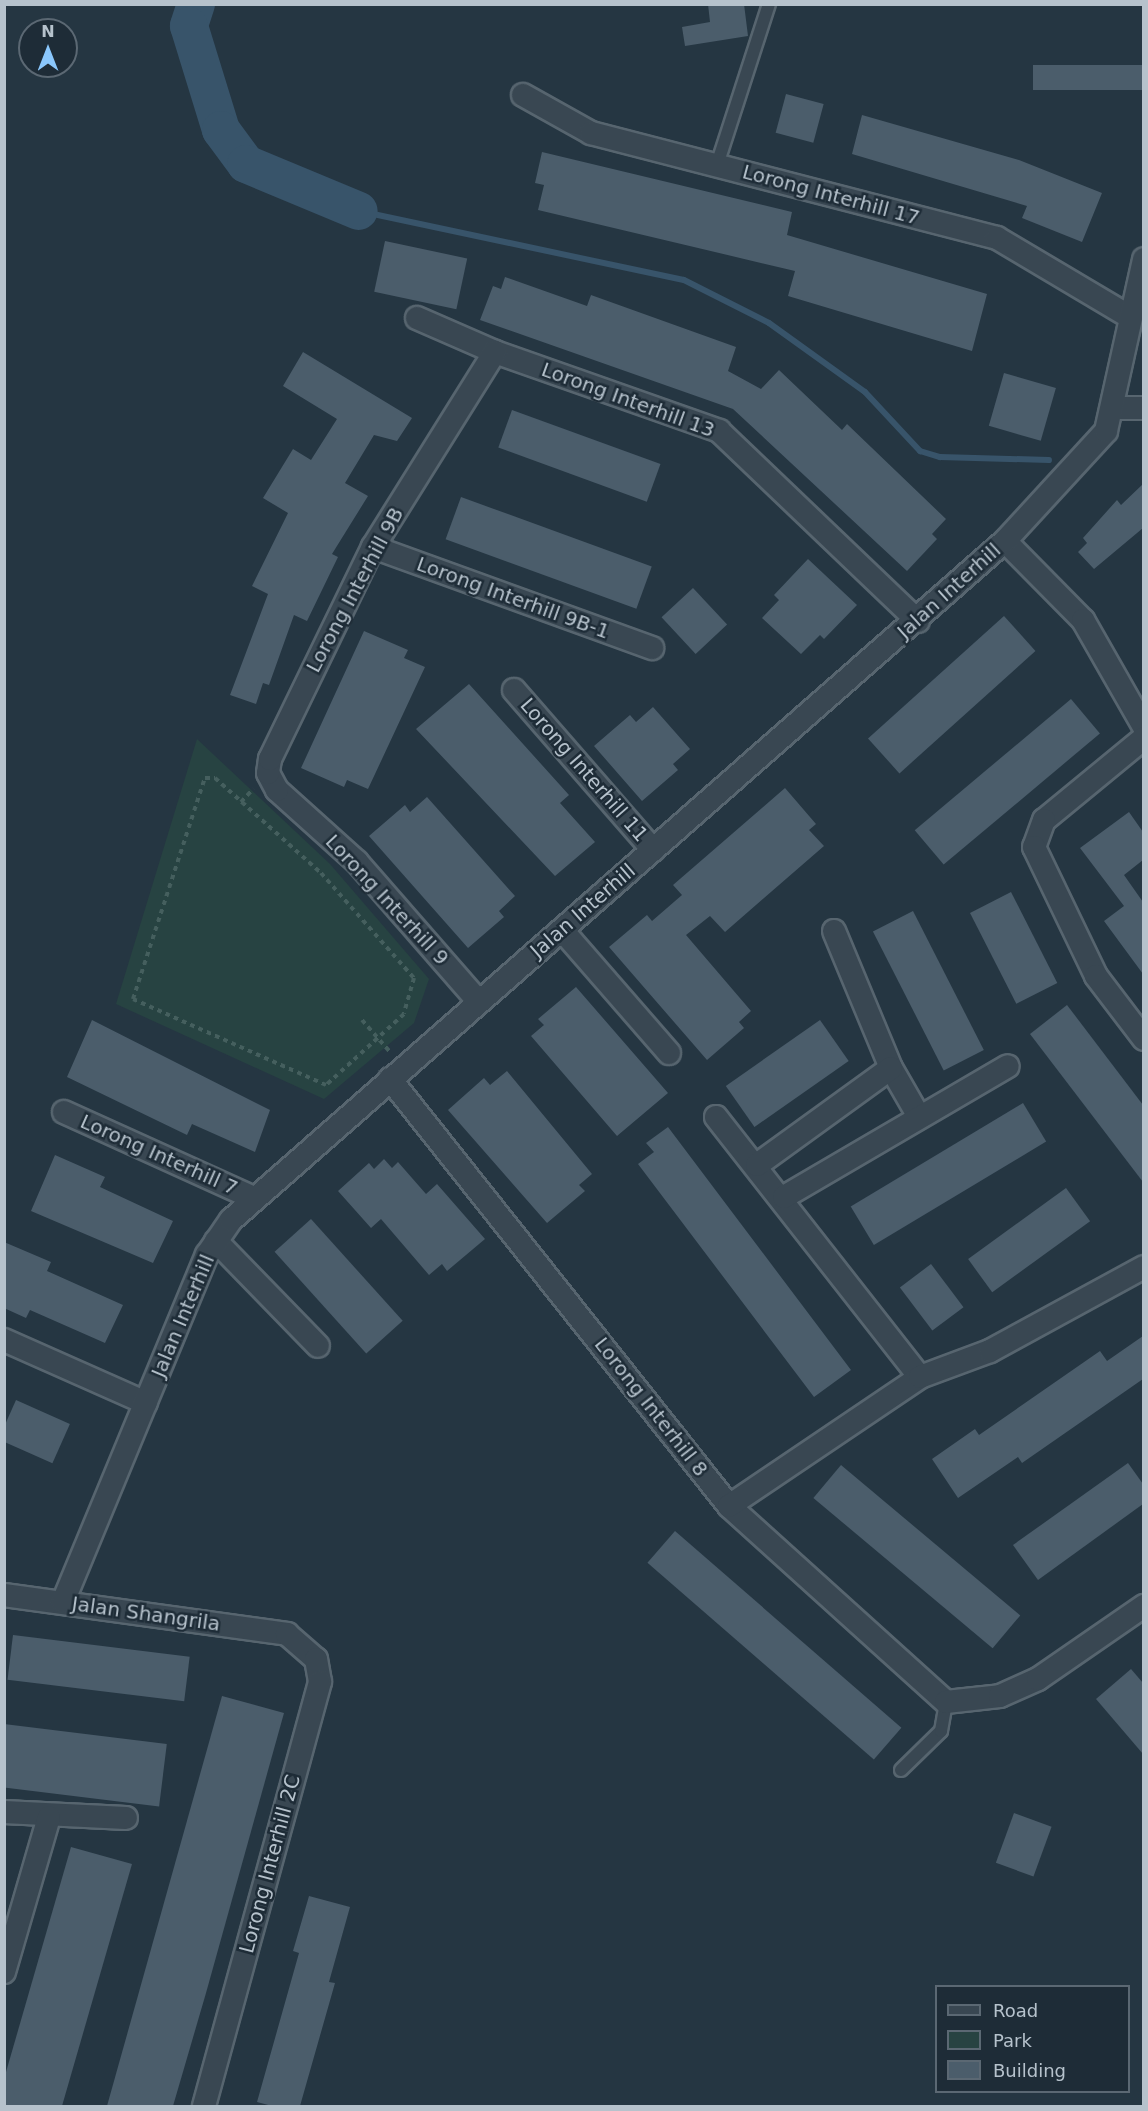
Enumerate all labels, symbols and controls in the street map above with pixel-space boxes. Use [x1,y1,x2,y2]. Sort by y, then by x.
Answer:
north arrow [18,18,78,78]
text: N [41,22,55,41]
street label: Lorong Interhill 17 [740,160,922,230]
street label: Lorong Interhill 13 [538,358,718,442]
street label: Lorong Interhill 9B [301,503,409,677]
street label: Jalan Interhill [892,538,1006,644]
street label: Lorong Interhill 9B-1 [413,552,613,644]
street label: Lorong Interhill 11 [515,693,653,847]
street label: Lorong Interhill 9 [320,830,454,970]
street label: Jalan Interhill [526,859,640,963]
street label: Lorong Interhill 7 [77,1110,241,1200]
street label: Jalan Interhill [146,1251,220,1381]
street label: Lorong Interhill 8 [589,1333,713,1481]
street label: Jalan Shangrila [70,1592,222,1636]
street label: Lorong Interhill 2C [235,1772,305,1956]
legend [935,1985,1130,2093]
text: Road [993,2000,1038,2021]
text: Park [993,2030,1032,2051]
text: Building [993,2060,1066,2081]

